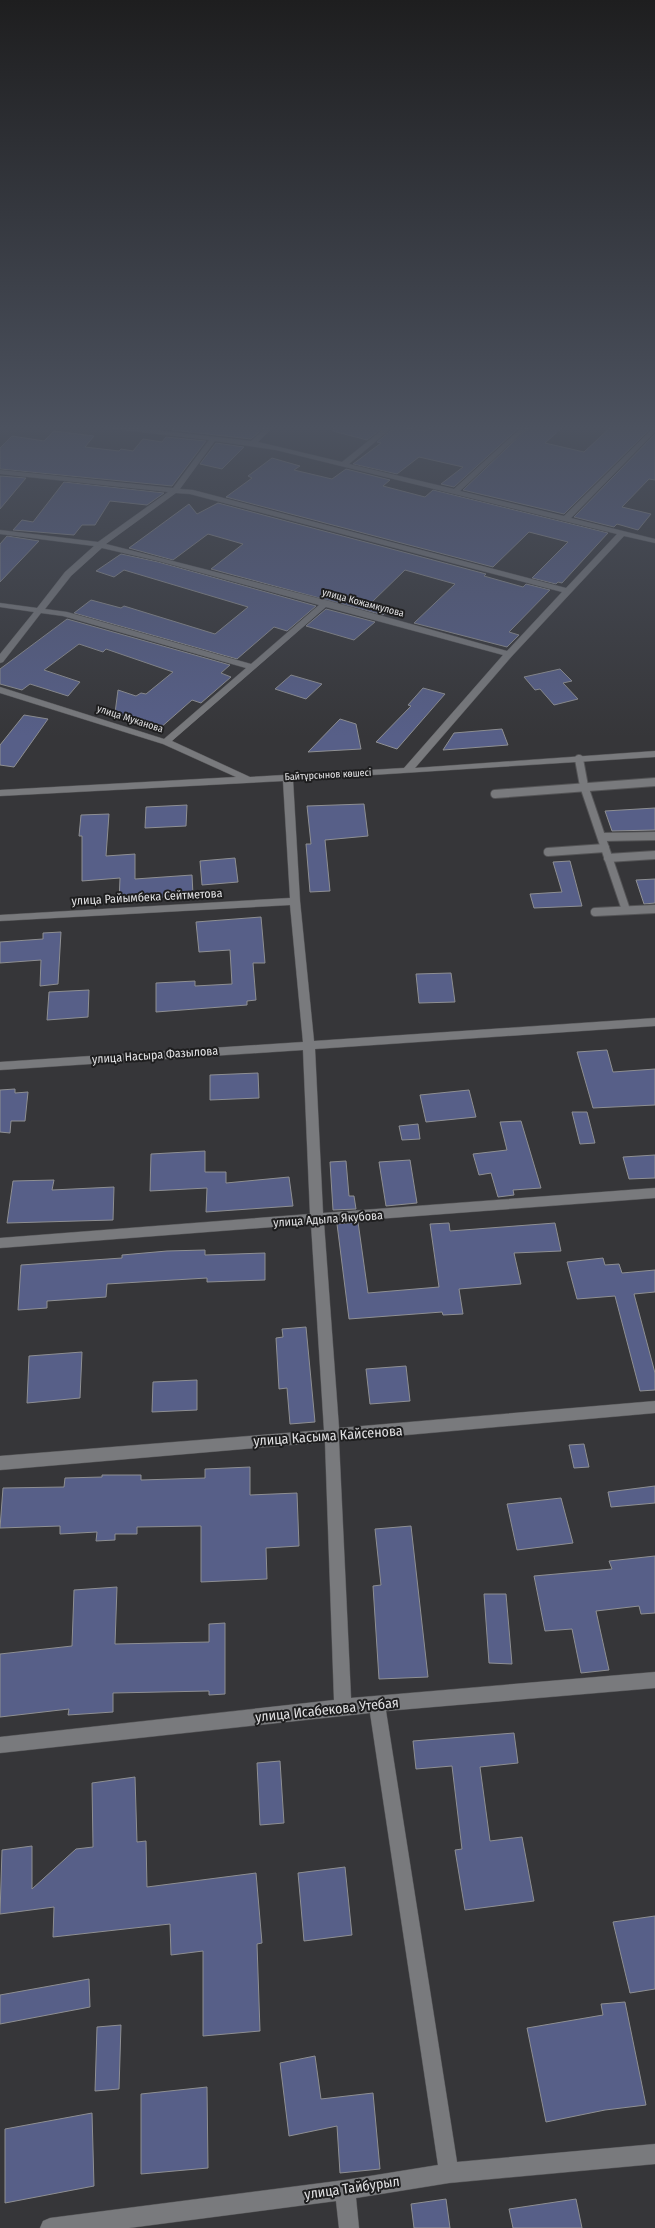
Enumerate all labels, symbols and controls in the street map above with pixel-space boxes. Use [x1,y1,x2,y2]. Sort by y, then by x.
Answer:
street label: улица Кожамкулова [321,586,405,620]
street label: улица Муканова [95,703,165,735]
street label: Байтұрсынов көшесі [284,766,372,783]
street label: улица Райымбека Сейтметова [71,886,223,908]
street label: улица Насыра Фазылова [92,1044,219,1066]
street label: улица Адыла Якубова [273,1208,383,1230]
street label: улица Касыма Кайсенова [253,1422,403,1450]
street label: улица Исабекова Утебая [254,1694,400,1726]
street label: улица Тайбурыл [303,2173,401,2203]

